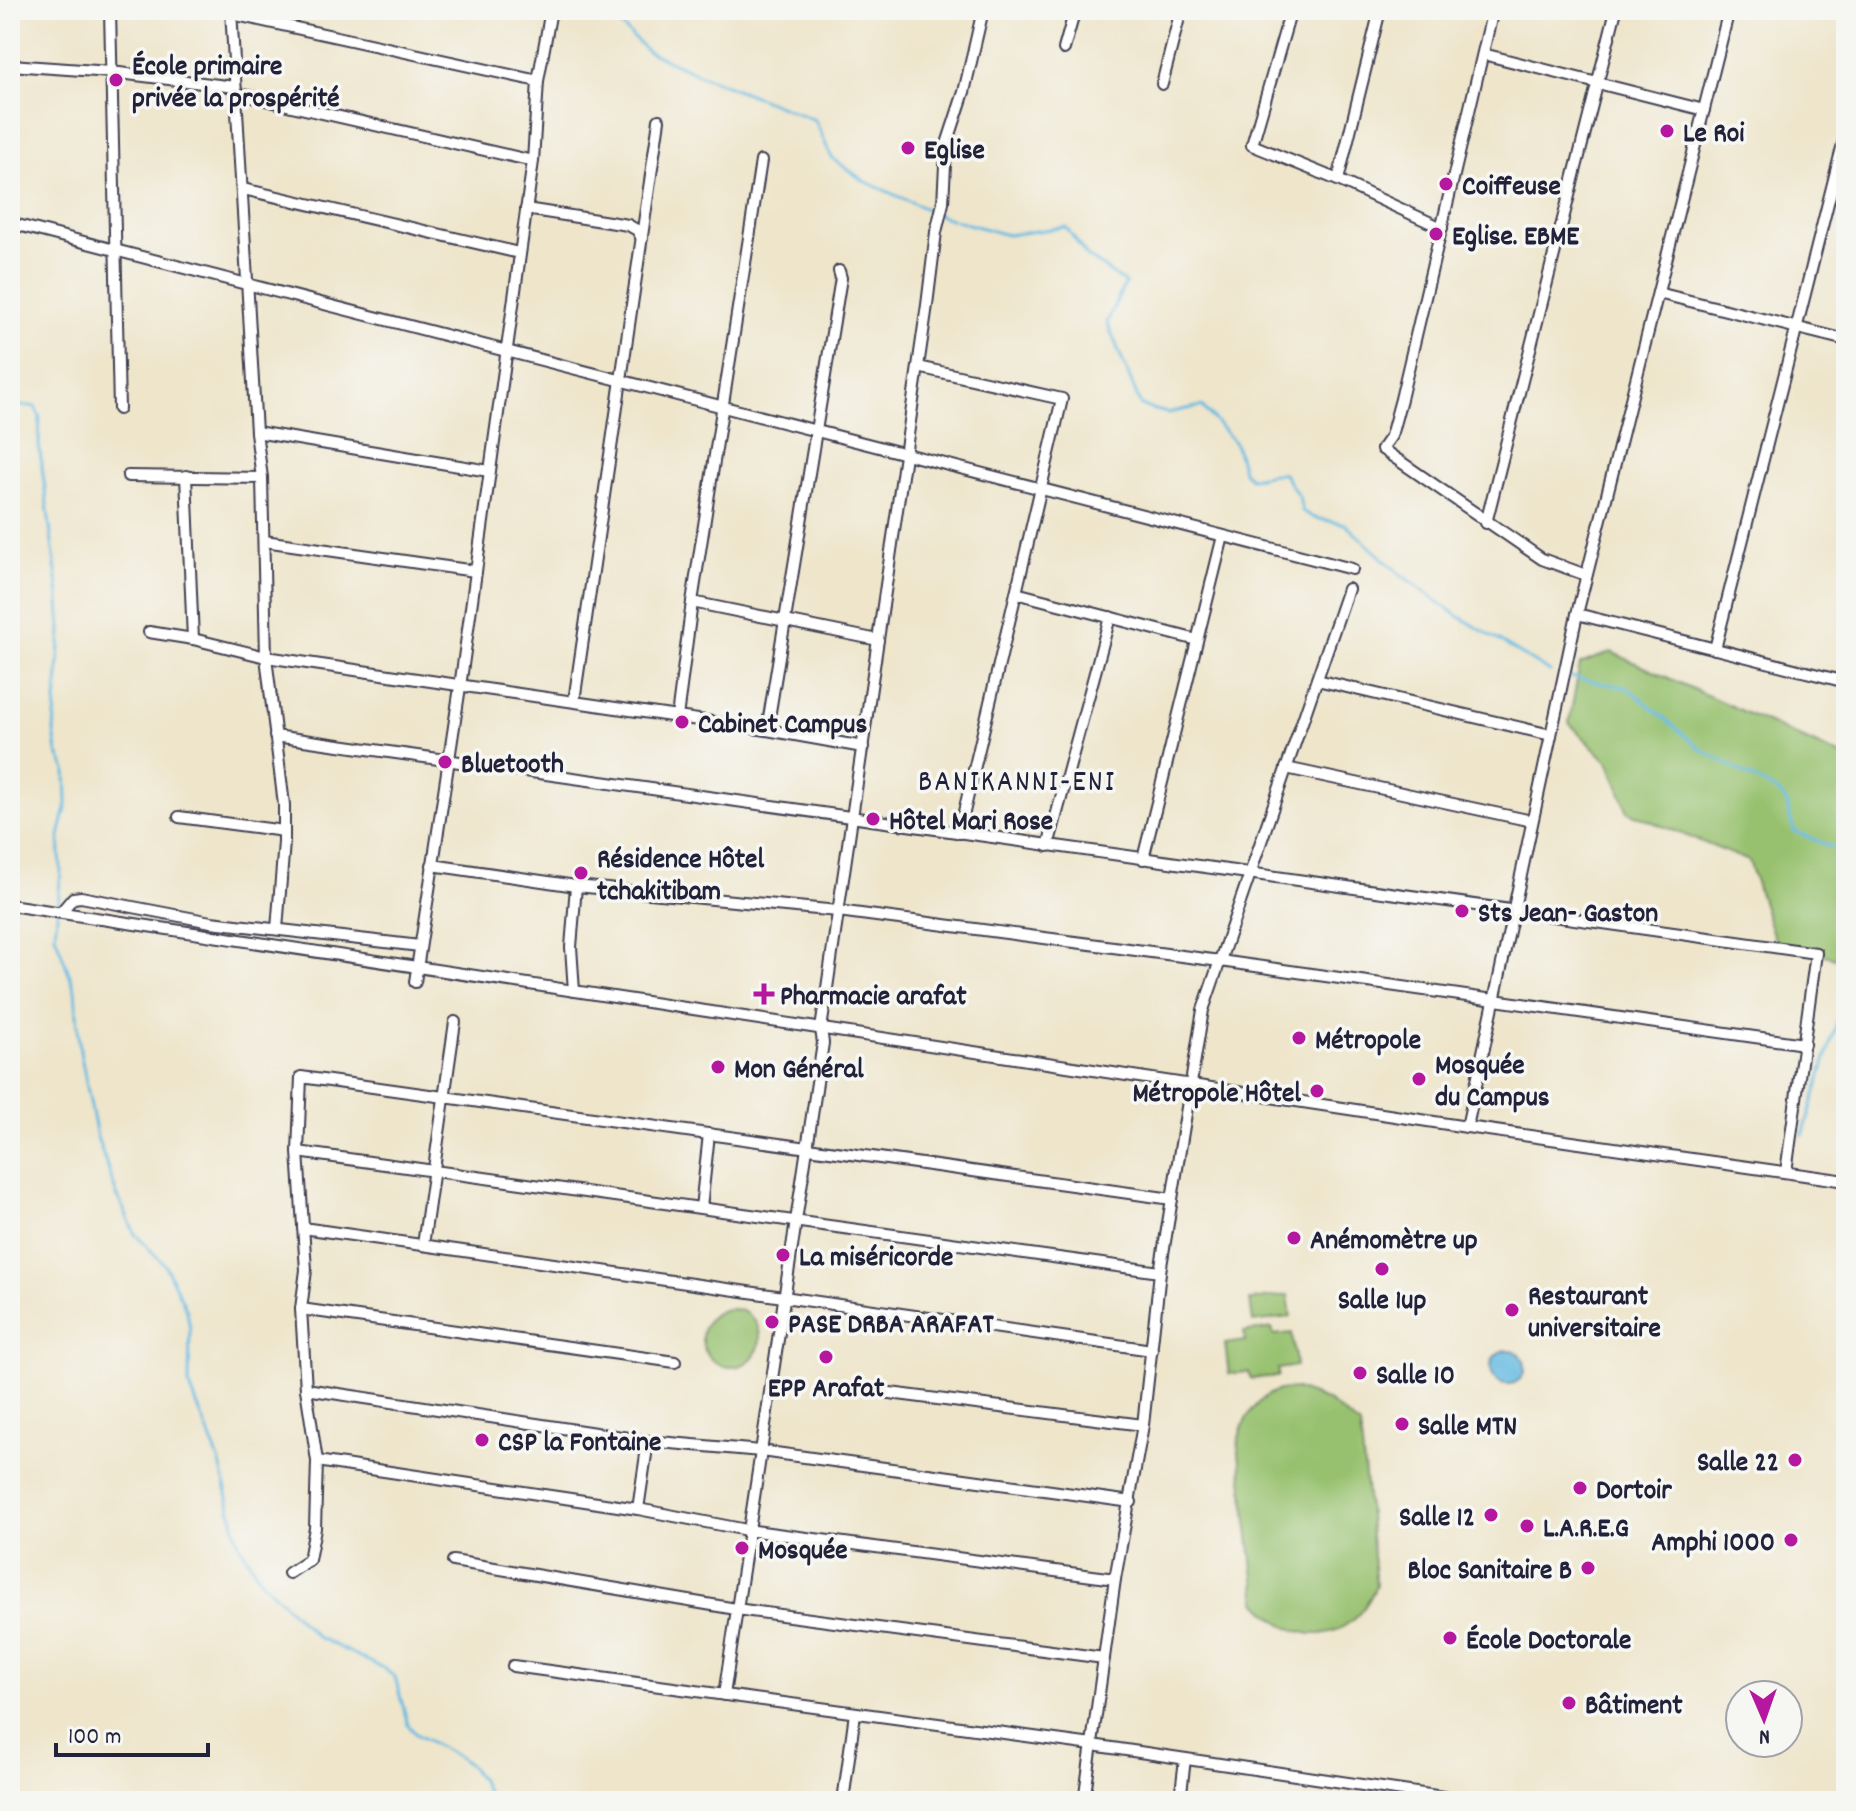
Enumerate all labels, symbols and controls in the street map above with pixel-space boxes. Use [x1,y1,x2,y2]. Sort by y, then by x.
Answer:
place label: École primaire privée la prospérité [132,49,340,121]
marker: École primaire privée la prospérité [107,71,125,89]
place label: Le Roi [1683,116,1744,156]
marker: Le Roi [1658,122,1676,140]
place label: Eglise [924,133,985,173]
marker: Eglise [899,139,917,157]
place label: Coiffeuse [1462,169,1561,209]
marker: Coiffeuse [1437,175,1455,193]
place label: Eglise. EBME [1452,219,1579,259]
marker: Eglise. EBME [1427,225,1445,243]
place label: Cabinet Campus [698,707,867,747]
marker: Cabinet Campus [673,713,691,731]
place label: Bluetooth [461,747,564,787]
marker: Bluetooth [436,753,454,771]
district label: BANIKANNI-ENI [918,763,1116,806]
place label: Hôtel Mari Rose [889,804,1053,844]
marker: Hôtel Mari Rose [864,810,882,828]
place label: Résidence Hôtel tchakitibam [597,842,764,914]
marker: Résidence Hôtel tchakitibam [572,864,590,882]
place label: Sts Jean- Gaston [1478,896,1658,936]
marker: Sts Jean- Gaston [1453,902,1471,920]
place label: Pharmacie arafat [780,979,967,1019]
marker: Pharmacie arafat [755,985,773,1003]
place label: Métropole [1315,1023,1421,1063]
marker: Métropole [1290,1029,1308,1047]
place label: Mosquée du Campus [1435,1048,1550,1120]
place label: Mon Général [734,1052,864,1092]
marker: Mon Général [709,1058,727,1076]
marker: Mosquée du Campus [1410,1070,1428,1088]
place label: Métropole Hôtel [1132,1076,1301,1116]
marker: Métropole Hôtel [1308,1082,1326,1100]
place label: Anémomètre up [1310,1223,1478,1263]
marker: Anémomètre up [1285,1229,1303,1247]
place label: La miséricorde [799,1240,953,1280]
marker: La miséricorde [774,1246,792,1264]
marker: Salle 1up [1373,1260,1391,1278]
place label: Restaurant universitaire [1528,1279,1661,1351]
place label: Salle 1up [1338,1283,1426,1323]
marker: Restaurant universitaire [1503,1301,1521,1319]
place label: PASE DRBA ARAFAT [788,1307,995,1347]
marker: PASE DRBA ARAFAT [763,1313,781,1331]
marker: EPP Arafat [817,1348,835,1366]
place label: Salle 10 [1376,1358,1455,1398]
marker: Salle 10 [1351,1364,1369,1382]
place label: EPP Arafat [768,1371,885,1411]
place label: Salle MTN [1418,1409,1517,1449]
marker: Salle MTN [1393,1415,1411,1433]
place label: CSP la Fontaine [498,1425,661,1465]
marker: CSP la Fontaine [473,1431,491,1449]
place label: Salle 22 [1697,1445,1779,1485]
marker: Salle 22 [1786,1451,1804,1469]
place label: Dortoir [1596,1473,1672,1513]
marker: Dortoir [1571,1479,1589,1497]
place label: Salle 12 [1399,1500,1475,1540]
marker: Salle 12 [1482,1506,1500,1524]
place label: L.A.R.E.G [1543,1511,1629,1551]
marker: L.A.R.E.G [1518,1517,1536,1535]
place label: Amphi 1000 [1651,1525,1775,1565]
marker: Amphi 1000 [1782,1531,1800,1549]
place label: Mosquée [758,1533,848,1573]
marker: Mosquée [733,1539,751,1557]
place label: Bloc Sanitaire B [1407,1553,1572,1593]
marker: Bloc Sanitaire B [1579,1559,1597,1577]
place label: École Doctorale [1466,1623,1631,1663]
marker: École Doctorale [1441,1629,1459,1647]
north arrow [1724,1679,1804,1759]
place label: Bâtiment [1585,1688,1683,1728]
marker: Bâtiment [1560,1694,1578,1712]
scale bar [56,1707,208,1757]
text: N [1758,1720,1771,1751]
text: 100 m [68,1721,121,1755]

